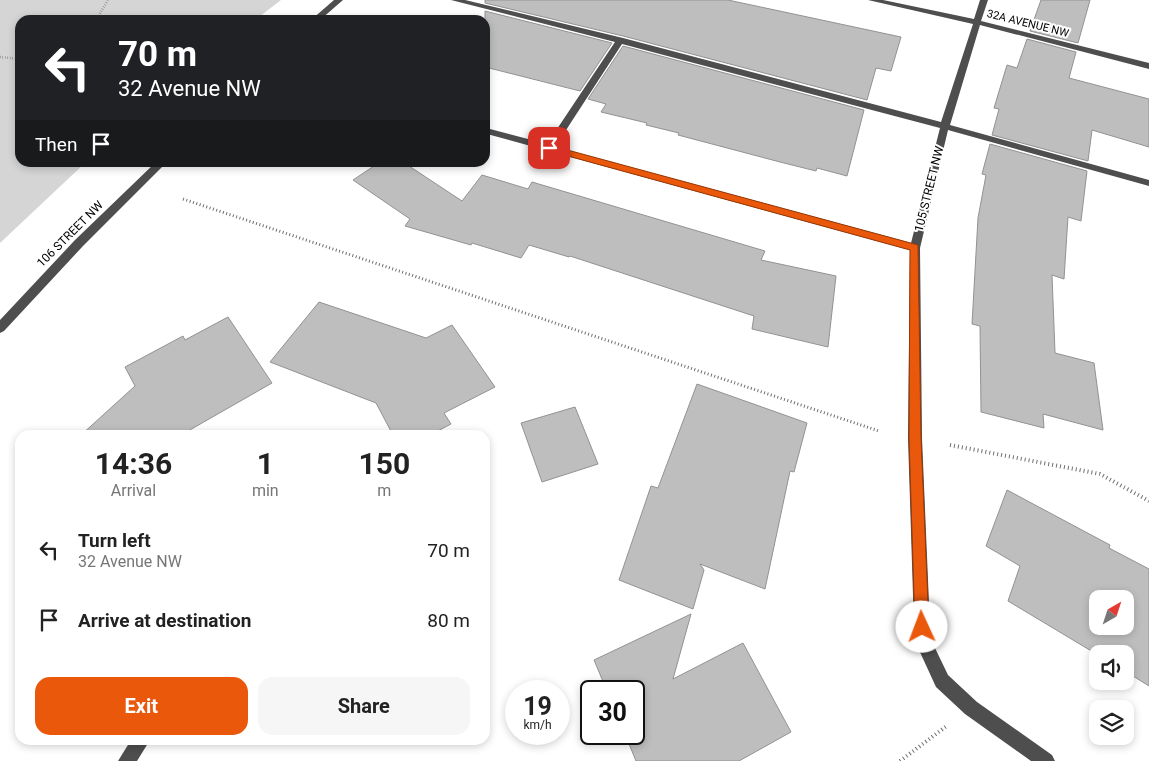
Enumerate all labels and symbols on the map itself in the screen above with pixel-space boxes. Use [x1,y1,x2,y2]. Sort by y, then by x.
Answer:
street label: 32A AVENUE NW [986,7,1070,40]
pin [528,127,570,169]
street label: 105 STREET NW [912,144,946,233]
street label: 106 STREET NW [34,198,106,270]
north arrow [1089,590,1134,635]
position arrow [895,600,947,652]
speed limit sign: 30 [580,680,645,745]

